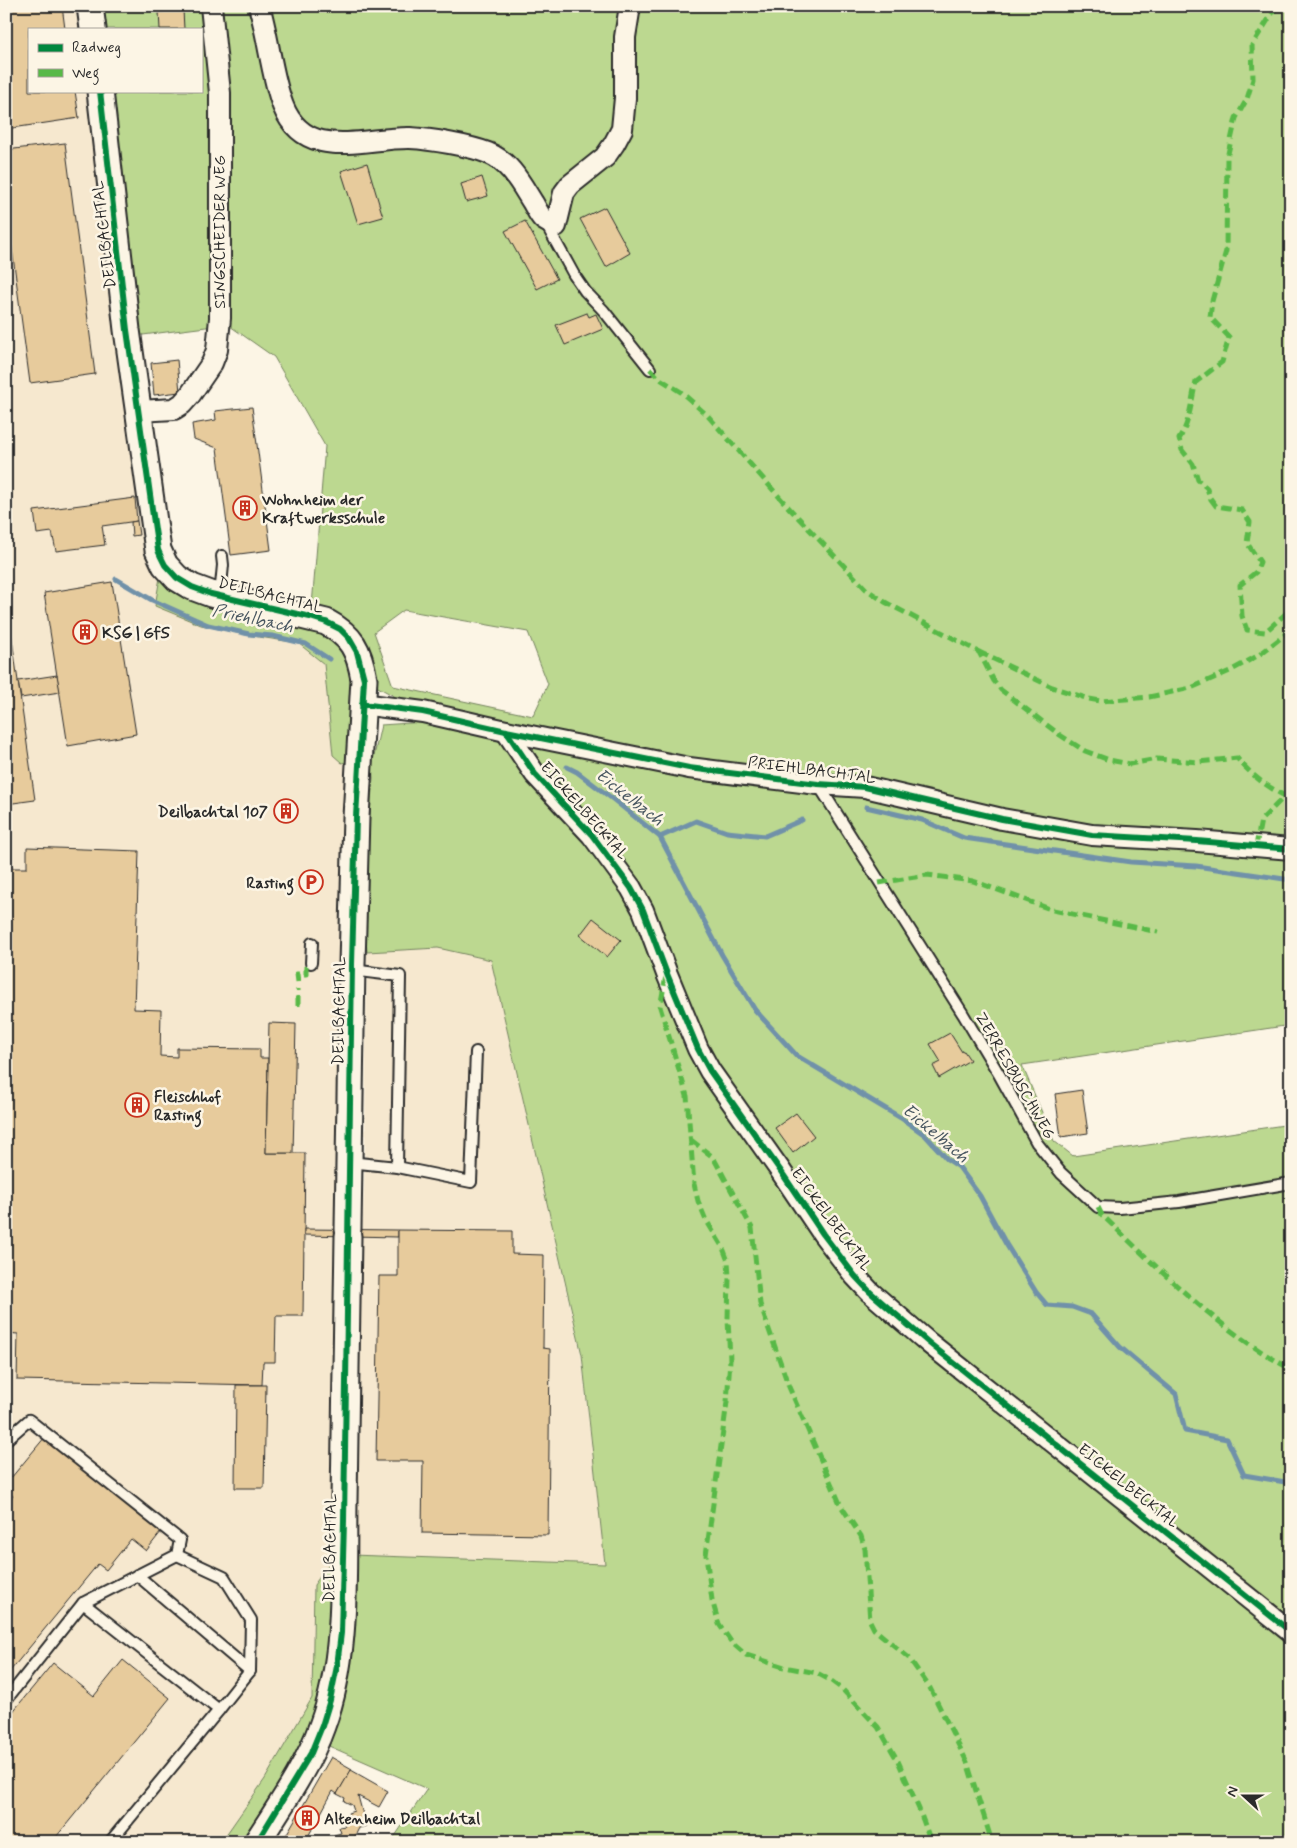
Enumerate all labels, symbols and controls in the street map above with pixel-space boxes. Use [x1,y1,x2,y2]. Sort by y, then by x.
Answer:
legend [28,28,202,92]
text: Radweg [72,38,121,58]
text: Weg [72,64,99,85]
street label: SINGSCHEIDER WEG [210,155,231,309]
street label: DEILBACHTAL [87,180,122,290]
place label: Wohnheim der Kraftwerksschule [261,490,385,529]
building icon: Wohnheim der Kraftwerksschule [232,495,258,521]
street label: DEILBACHTAL [215,572,326,619]
water label: Priehlbach [210,599,296,639]
building icon: KSG | GfS [72,619,98,645]
place label: KSG | GfS [102,623,170,644]
street label: PRIEHLBACHTAL [747,752,878,789]
street label: EICKELBECKTAL [535,757,632,865]
water label: Eickelbach [590,764,669,832]
building icon: Deilbachtal 107 [273,798,299,824]
place label: Deilbachtal 107 [158,802,268,823]
parking icon: Rasting [298,869,324,895]
place label: Rasting [246,873,294,896]
street label: DEILBACHTAL [328,956,351,1065]
street label: ZERRESBUSCHWEG [970,1008,1060,1143]
place label: Fleischhof Rasting [154,1087,221,1128]
building icon: Fleischhof Rasting [124,1092,150,1118]
water label: Eickelbach [897,1099,974,1169]
street label: EICKELBECKTAL [786,1164,876,1276]
street label: EICKELBECKTAL [1073,1439,1183,1533]
street label: DEILBACHTAL [319,1493,342,1602]
north arrow [1220,1770,1270,1820]
text: N [1223,1784,1243,1799]
building icon: Altenheim Deilbachtal [294,1805,320,1831]
place label: Altenheim Deilbachtal [324,1809,480,1830]

